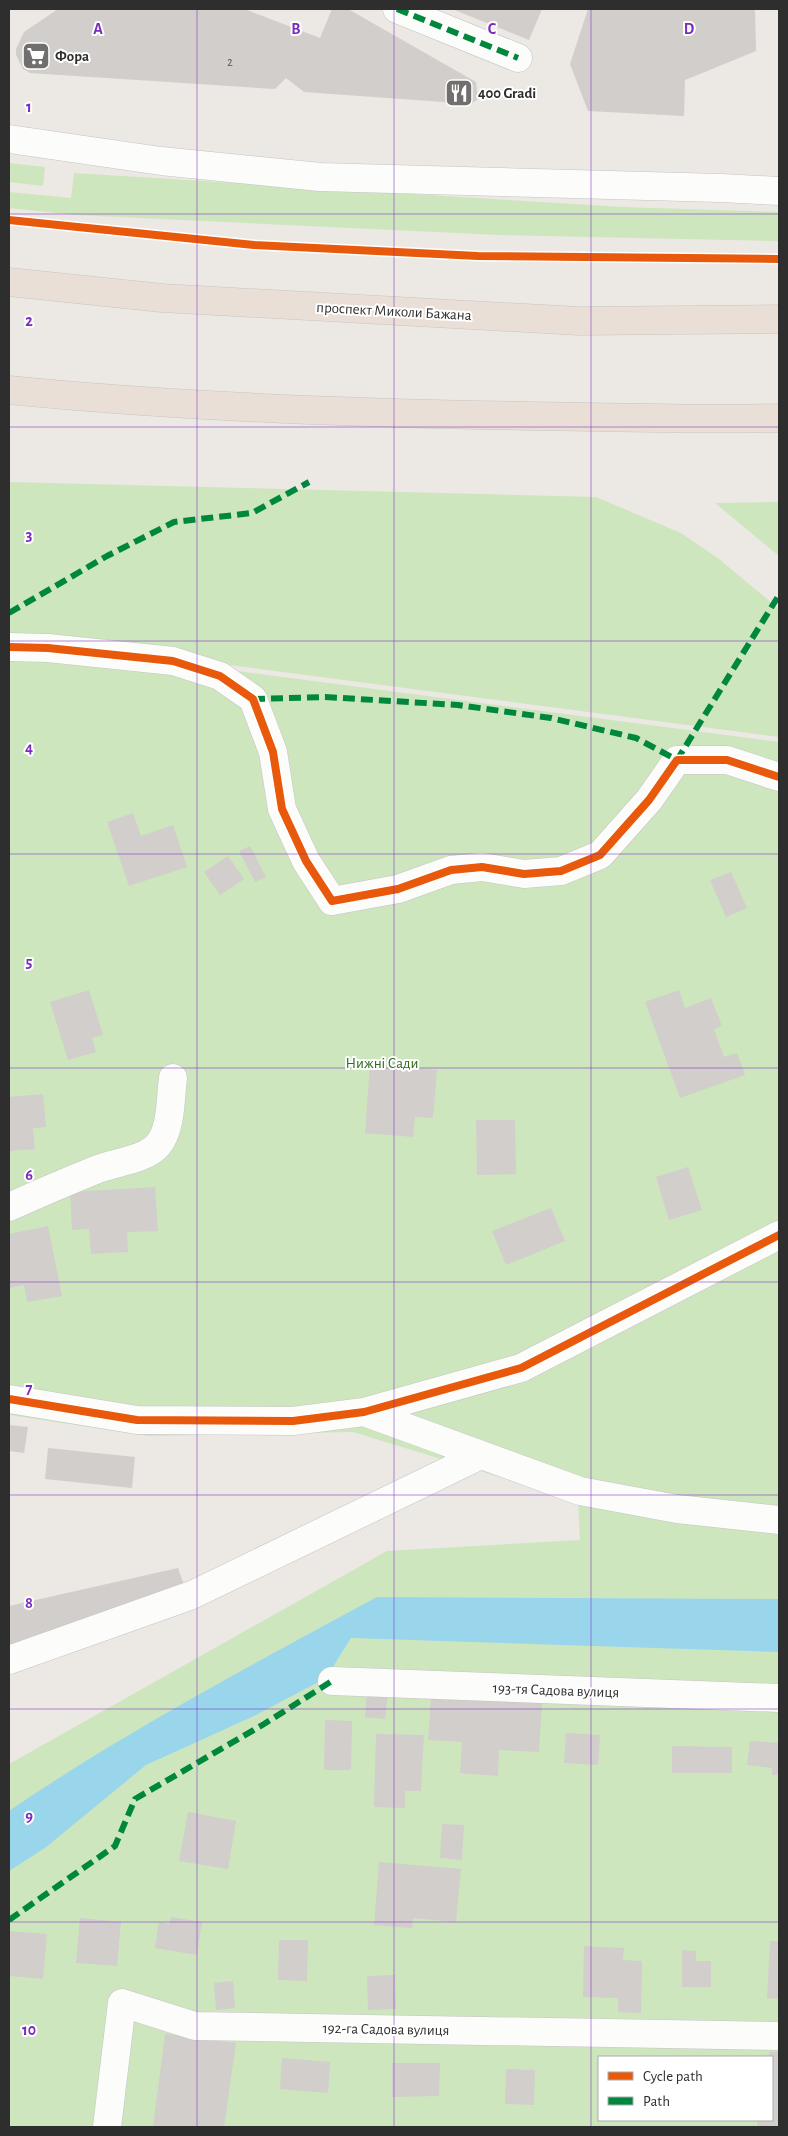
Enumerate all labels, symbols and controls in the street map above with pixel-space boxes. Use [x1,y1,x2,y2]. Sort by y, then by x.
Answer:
text: A [93,21,103,37]
text: B [291,21,301,37]
text: C [488,21,497,37]
text: D [684,21,695,37]
supermarket icon: Фора [21,41,51,71]
place label: Фора [55,49,89,64]
house number: 2 [227,56,233,68]
restaurant icon: 400 Gradi [444,78,474,108]
place label: 400 Gradi [478,86,536,101]
text: 1 [26,99,32,115]
street label: проспект Миколи Бажана [316,300,472,323]
text: 2 [25,313,33,329]
text: 3 [26,527,33,543]
text: 4 [25,740,33,756]
text: 5 [26,954,33,970]
park label: Нижні Сади [346,1056,418,1071]
text: 6 [25,1167,33,1183]
text: 7 [26,1381,33,1397]
text: 8 [25,1595,33,1611]
street label: 193-тя Садова вулиця [492,1681,620,1700]
text: 9 [25,1808,33,1824]
street label: 192-га Садова вулиця [322,2021,450,2038]
text: 10 [22,2022,36,2038]
legend [598,2056,773,2121]
text: Cycle path [643,2069,703,2084]
text: Path [643,2094,670,2109]

